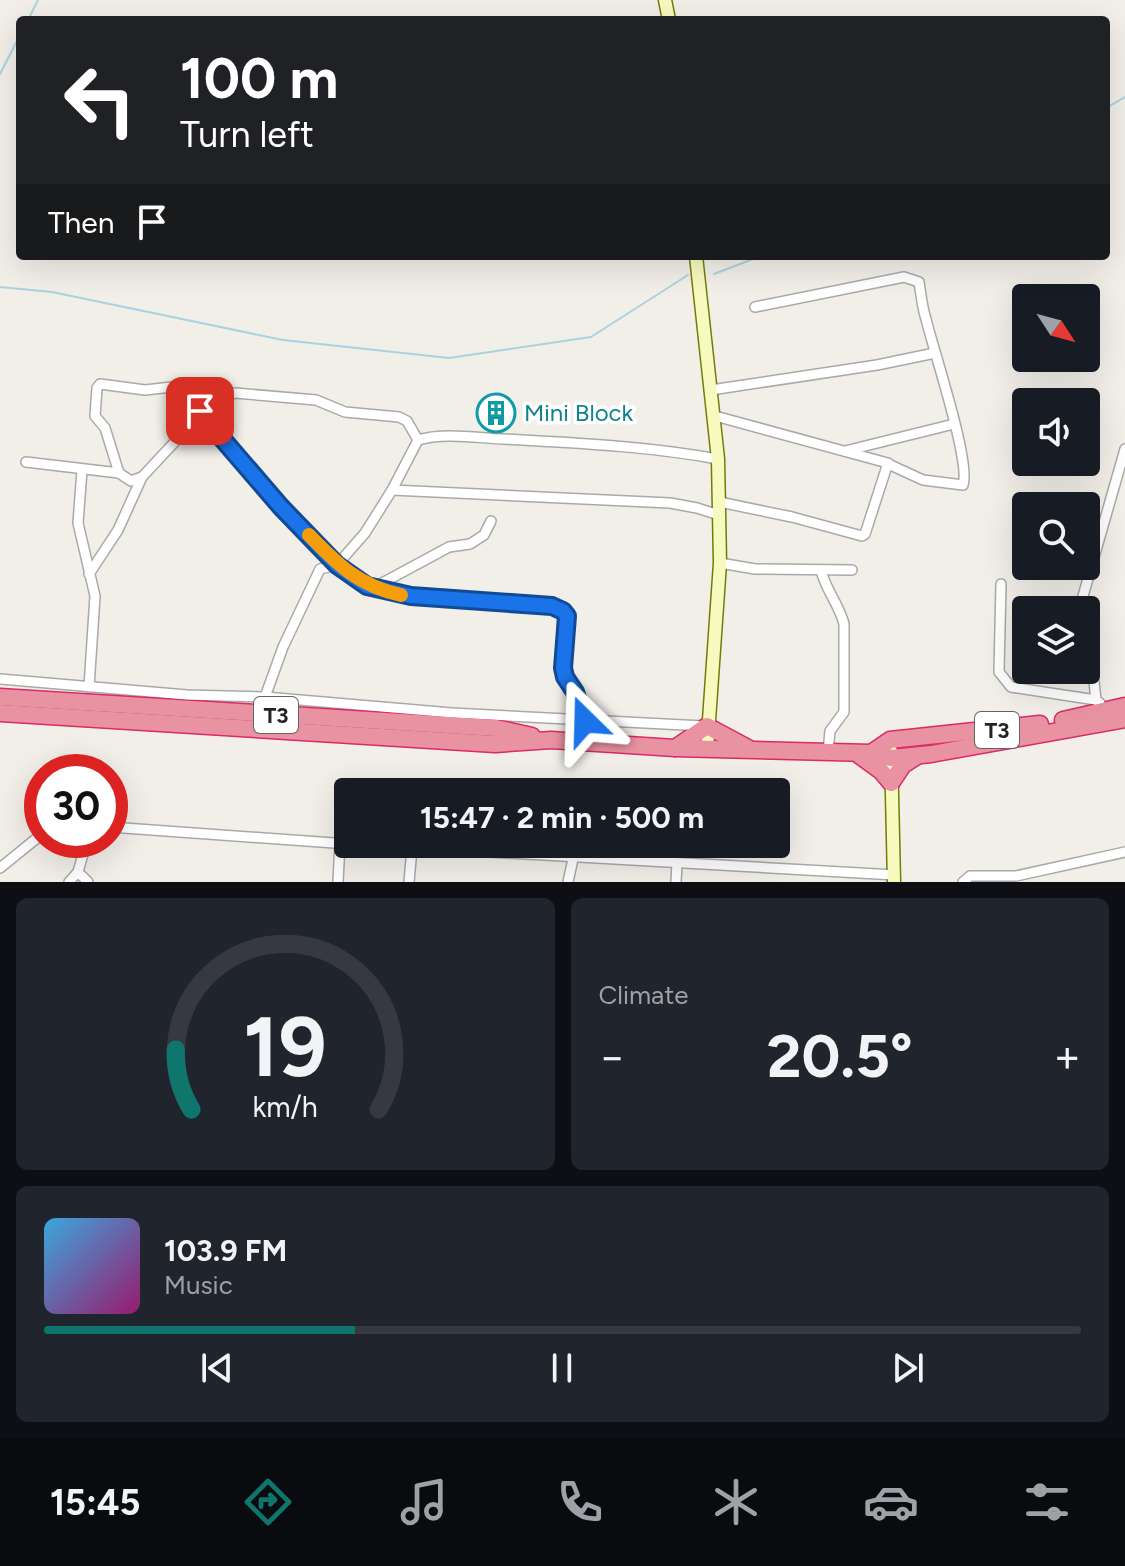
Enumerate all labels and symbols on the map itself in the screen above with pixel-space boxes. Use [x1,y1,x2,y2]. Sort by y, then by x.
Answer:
north arrow [1012,284,1100,372]
pin [166,377,234,445]
building icon: Mini Block [475,392,517,434]
place label: Mini Block [524,398,634,427]
position arrow [543,679,627,763]
road number: T3 [254,697,298,733]
road number: T3 [975,712,1019,748]
speed limit sign: 30 [24,754,128,858]

